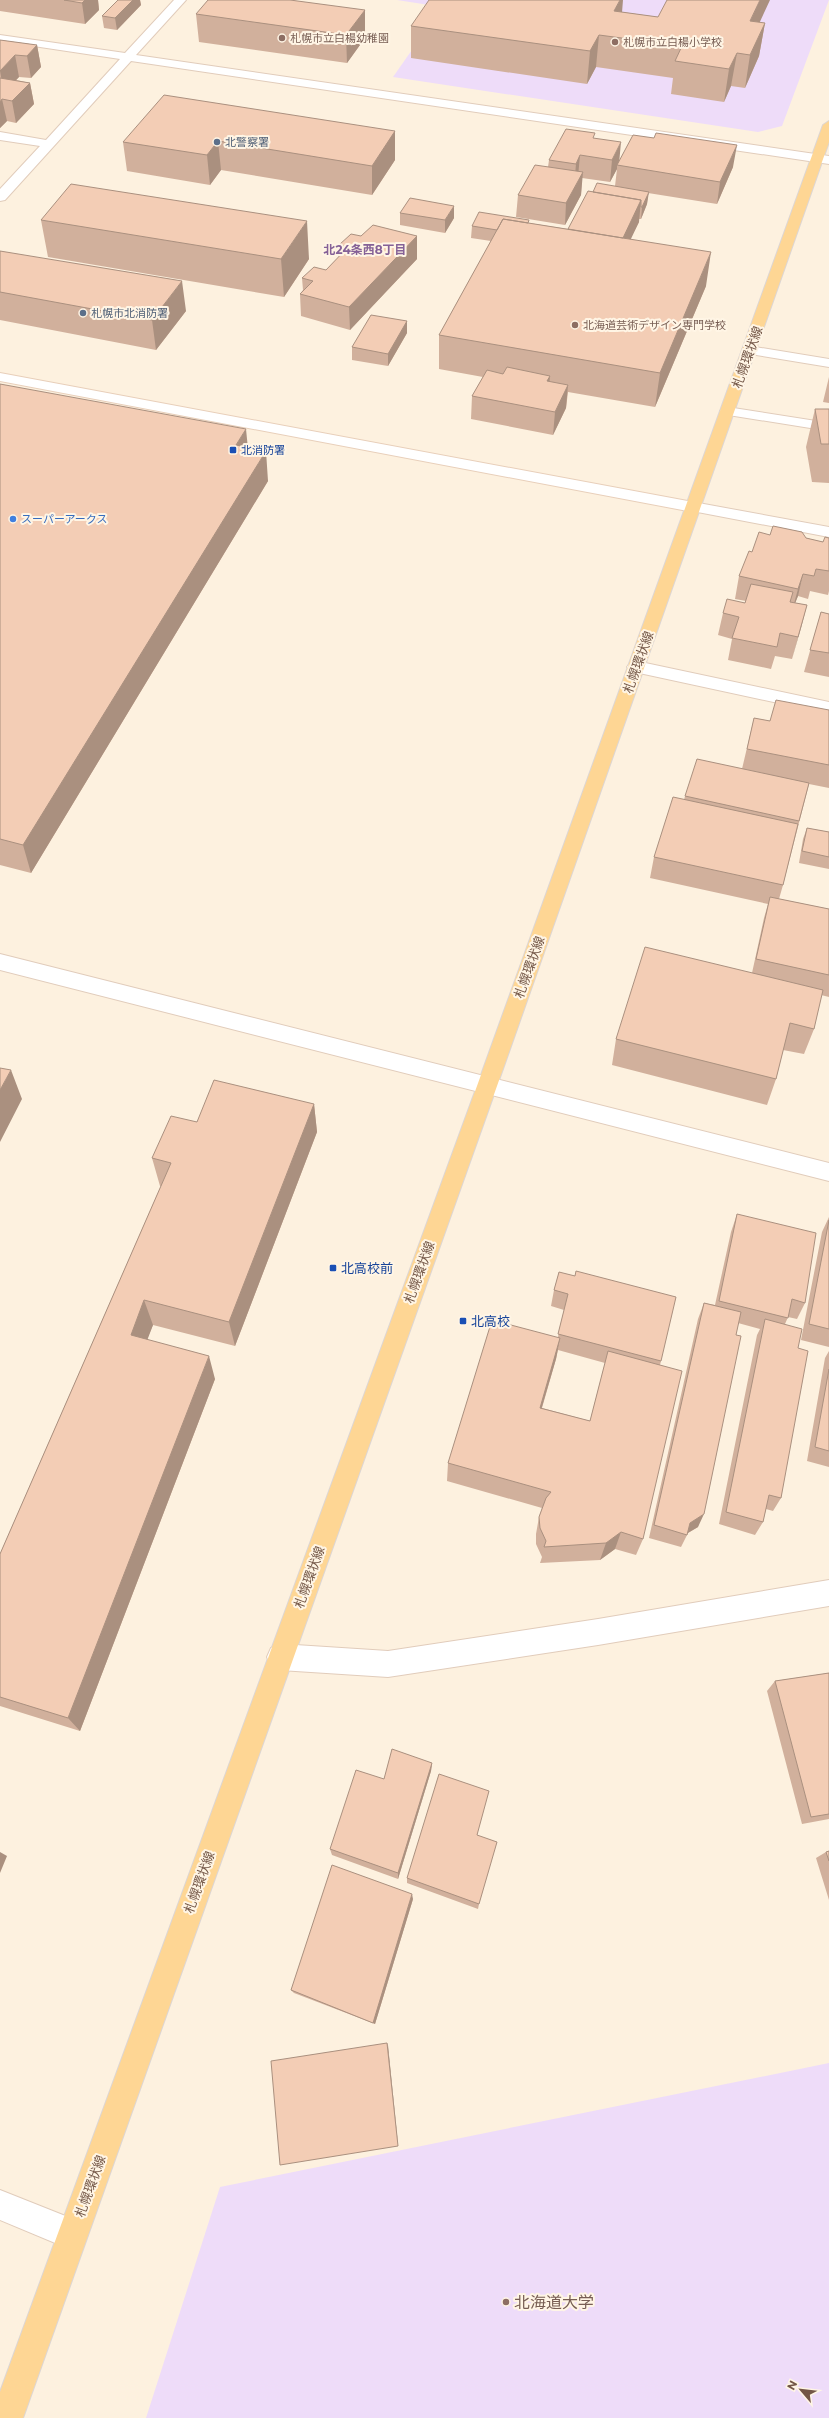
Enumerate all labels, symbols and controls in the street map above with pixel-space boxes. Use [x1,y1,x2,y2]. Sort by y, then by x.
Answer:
place label: 札幌市立白楊幼稚園 [290,31,389,45]
marker: 札幌市立白楊幼稚園 [277,33,287,43]
place label: 札幌市立白楊小学校 [623,35,722,49]
marker: 札幌市立白楊小学校 [610,37,620,47]
place label: 北警察署 [225,135,269,149]
marker: 北警察署 [212,137,222,147]
district label: 北24条西8丁目 [323,242,407,257]
place label: 札幌市北消防署 [91,306,168,320]
marker: 札幌市北消防署 [78,308,88,318]
place label: 北海道芸術デザイン専門学校 [583,318,726,332]
marker: 北海道芸術デザイン専門学校 [570,320,580,330]
street label: 札幌環状線 [728,324,766,390]
place label: 北消防署 [241,443,285,457]
marker: 北消防署 [228,445,238,455]
place label: スーパーアークス [21,512,107,526]
marker: スーパーアークス [8,514,18,524]
street label: 札幌環状線 [619,629,657,695]
street label: 札幌環状線 [510,934,548,1000]
street label: 札幌環状線 [400,1239,438,1305]
place label: 北高校前 [341,1260,393,1276]
marker: 北高校前 [328,1263,338,1273]
place label: 北高校 [471,1313,510,1329]
marker: 北高校 [458,1316,468,1326]
street label: 札幌環状線 [290,1544,328,1610]
street label: 札幌環状線 [180,1849,218,1915]
street label: 札幌環状線 [71,2153,109,2219]
place label: 北海道大学 [514,2293,594,2312]
marker: 北海道大学 [501,2297,511,2307]
north arrow [781,2370,821,2410]
text: N [784,2378,800,2393]

